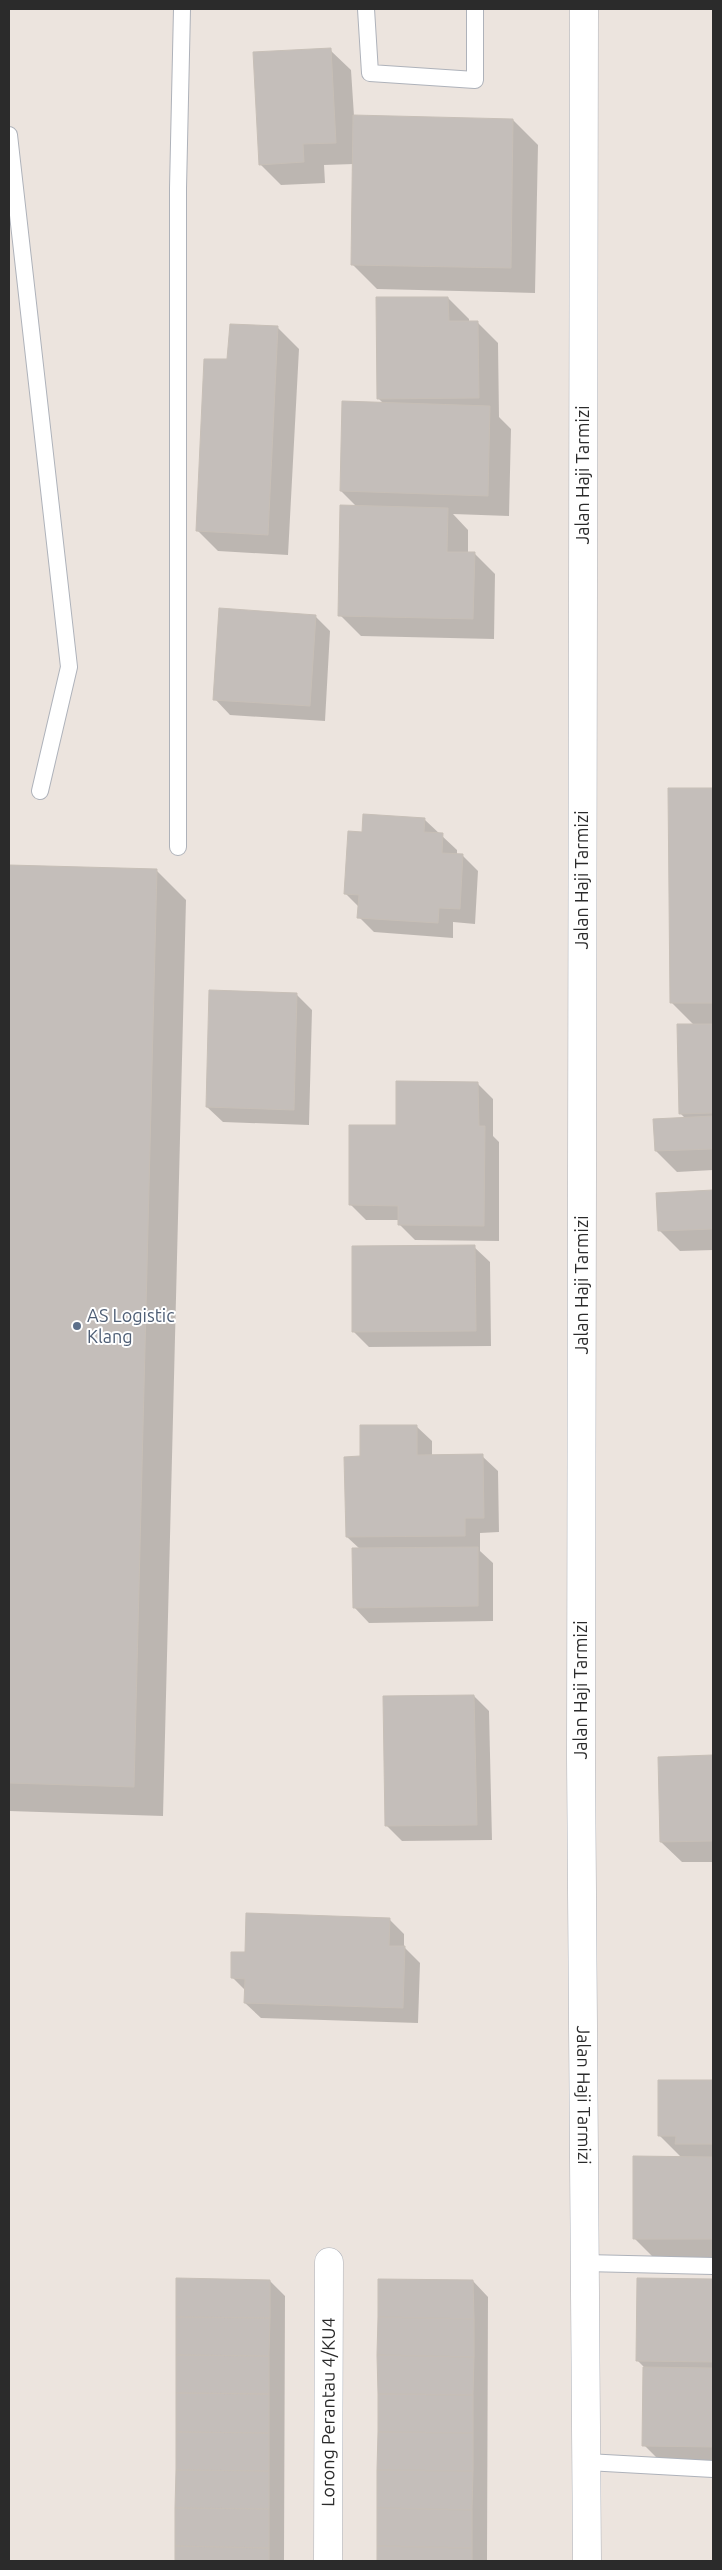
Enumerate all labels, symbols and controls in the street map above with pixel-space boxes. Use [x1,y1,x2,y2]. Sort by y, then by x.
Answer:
street label: Jalan Haji Tarmizi [572,405,592,545]
street label: Jalan Haji Tarmizi [571,810,591,950]
street label: Jalan Haji Tarmizi [571,1215,591,1355]
place label: AS Logistic Klang [87,1305,175,1346]
marker: AS Logistic Klang [71,1320,83,1332]
street label: Jalan Haji Tarmizi [570,1620,590,1760]
street label: Jalan Haji Tarmizi [574,2025,595,2165]
street label: Lorong Perantau 4/KU4 [317,2317,338,2507]

